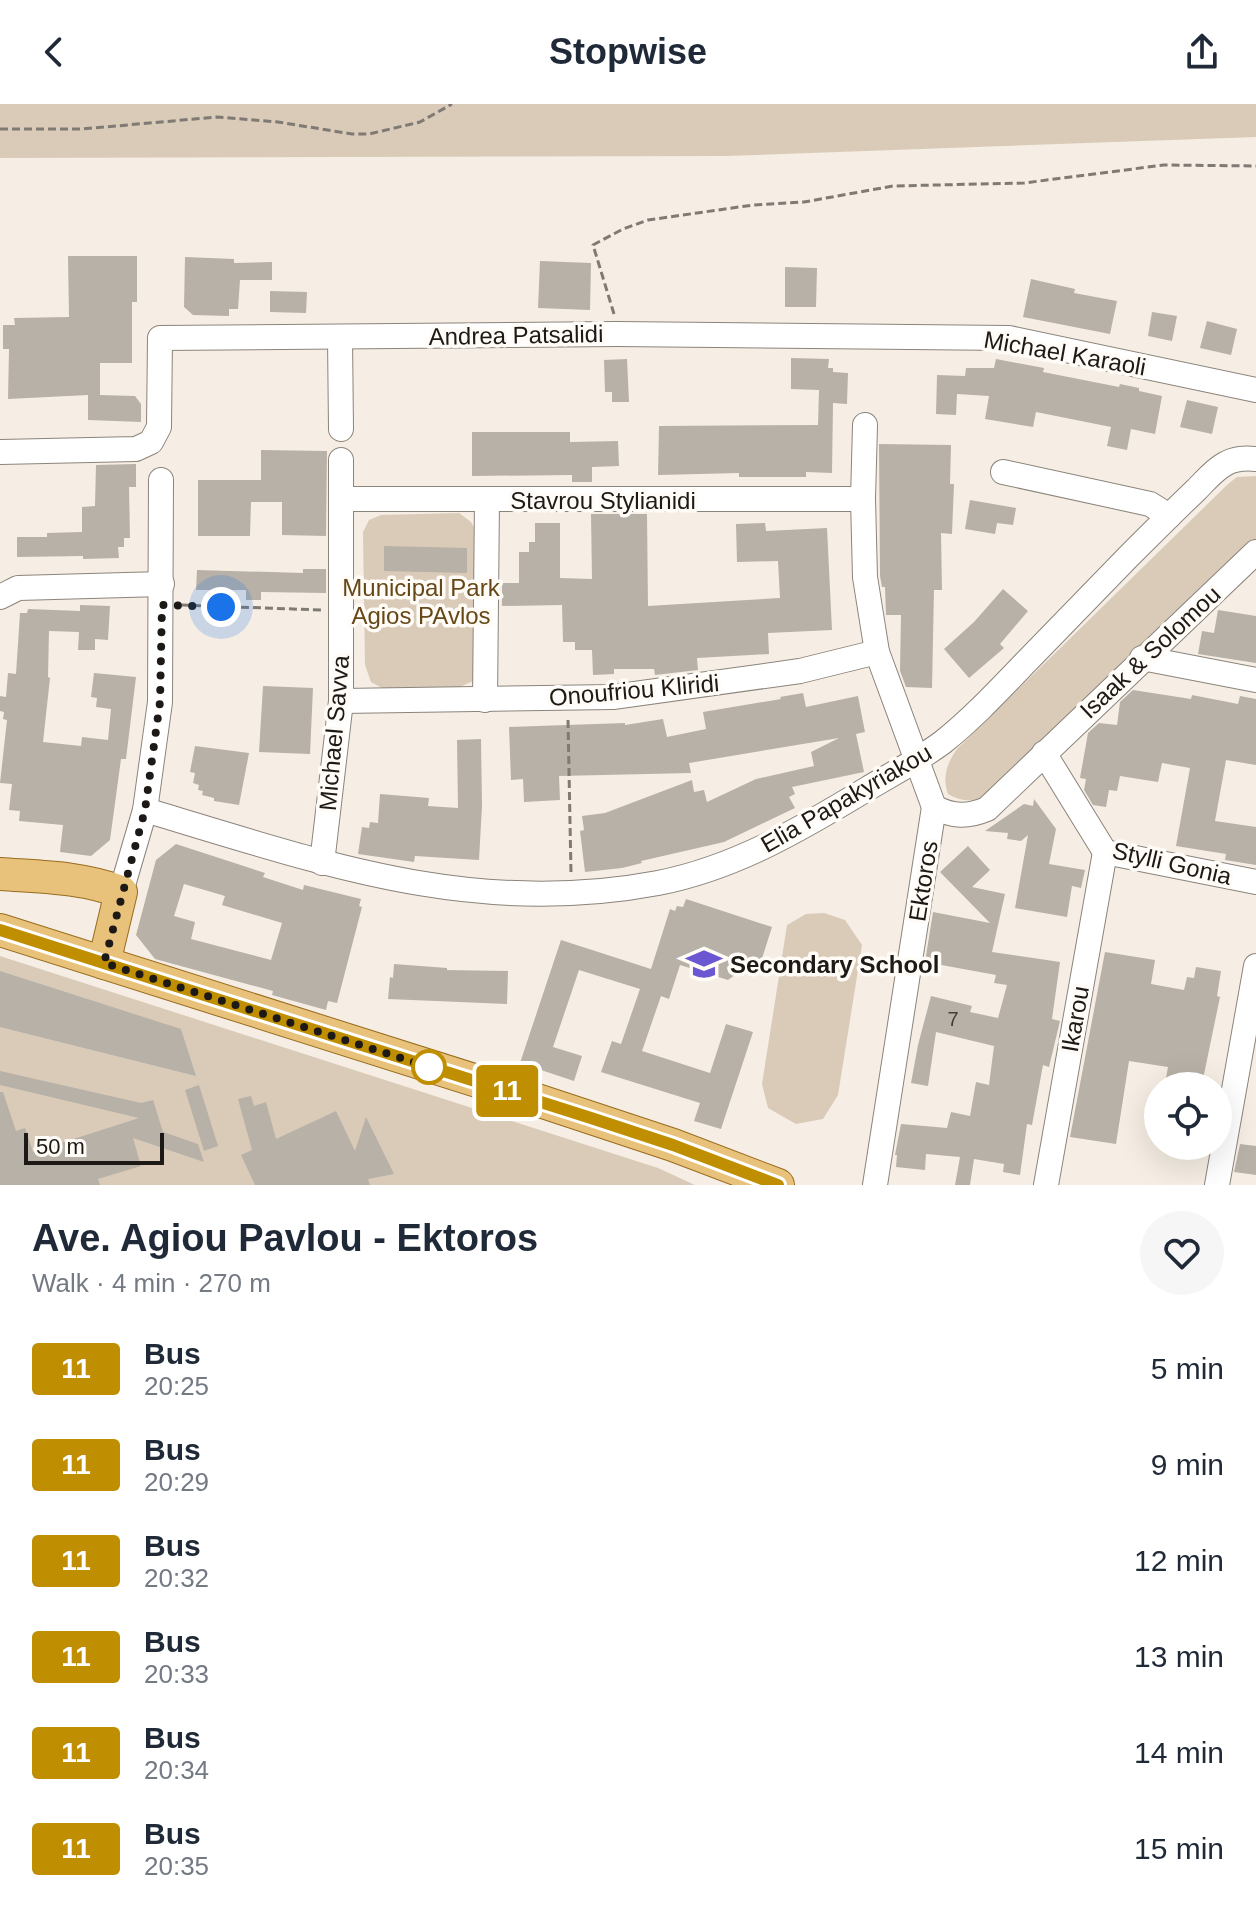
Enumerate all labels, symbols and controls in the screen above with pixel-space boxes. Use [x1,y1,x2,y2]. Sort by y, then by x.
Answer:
icon: back [32,30,76,74]
icon: share [1180,30,1224,74]
text: Stopwise [549,31,707,72]
street label: Andrea Patsalidi [428,320,604,350]
street label: Michael Karaoli [982,325,1148,381]
street label: Stavrou Stylianidi [510,487,696,514]
park label: Municipal Park Agios PAvlos [342,574,501,629]
street label: Isaak & Solomou [1074,580,1226,724]
your location [201,587,241,627]
street label: Michael Savva [314,653,354,812]
street label: Onoufriou Kliridi [548,669,720,711]
street label: Elia Papakyriakou [756,738,936,858]
street label: Stylli Gonia [1110,836,1235,890]
street label: Ektoros [903,839,943,923]
school or university icon: Secondary School [685,945,723,983]
place label: Secondary School [730,951,939,978]
street label: Ikarou [1056,984,1094,1054]
house number: 7 [947,1008,959,1030]
unlabelled marker [412,1050,446,1084]
line badge: 11 [471,1065,543,1117]
map controls [1144,1072,1232,1160]
button: locate [1144,1072,1232,1160]
text: 11 [492,1075,522,1106]
scale bar [24,1129,164,1165]
text: 50 m [36,1134,85,1159]
button: heart [1140,1211,1224,1295]
text: Ave. Agiou Pavlou - Ektoros [32,1217,538,1259]
text: Walk · 4 min · 270 m [32,1268,271,1298]
text: Bus [144,1337,201,1370]
text: 5 min [1151,1352,1224,1385]
text: 11 [61,1353,91,1384]
text: 20:25 [144,1371,209,1401]
text: Bus [144,1433,201,1466]
text: 9 min [1151,1448,1224,1481]
text: 11 [61,1449,91,1480]
text: 20:29 [144,1467,209,1497]
text: Bus [144,1529,201,1562]
text: 12 min [1134,1544,1224,1577]
text: 11 [61,1545,91,1576]
text: 20:32 [144,1563,209,1593]
text: Bus [144,1625,201,1658]
text: 13 min [1134,1640,1224,1673]
text: 11 [61,1641,91,1672]
text: 20:33 [144,1659,209,1689]
text: Bus [144,1721,201,1754]
text: 14 min [1134,1736,1224,1769]
text: 11 [61,1737,91,1768]
text: 20:34 [144,1755,209,1785]
text: Bus [144,1817,201,1850]
text: 15 min [1134,1832,1224,1865]
text: 11 [61,1833,91,1864]
text: 20:35 [144,1851,209,1881]

